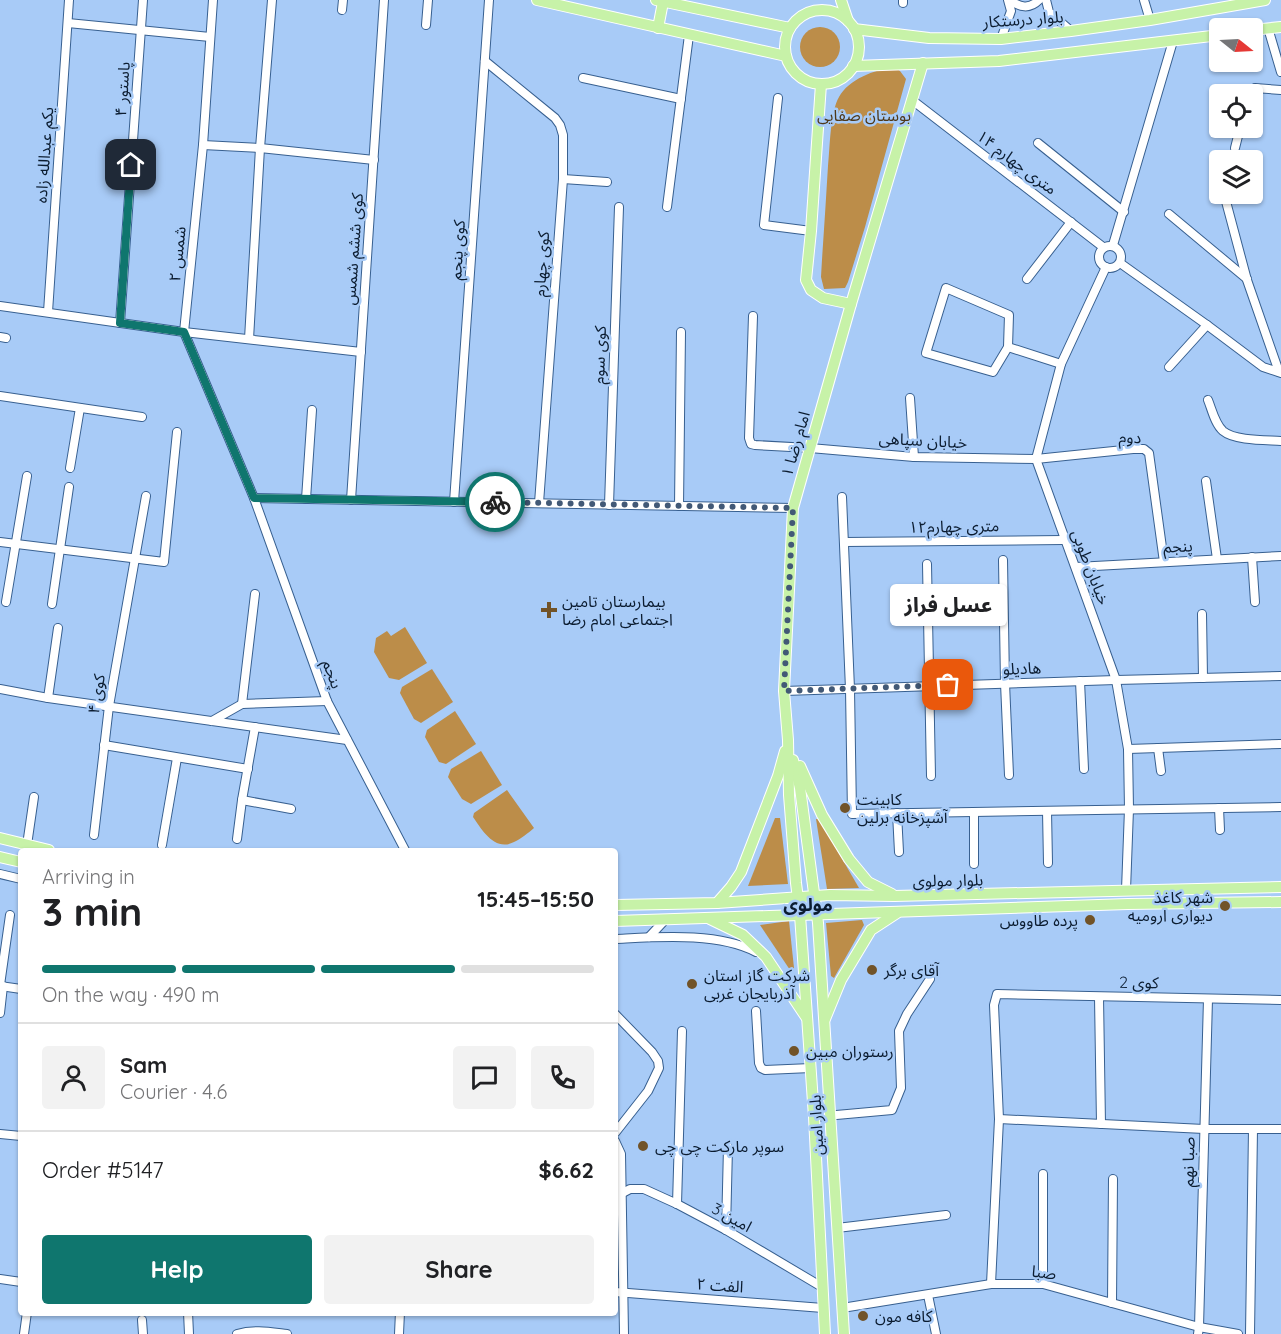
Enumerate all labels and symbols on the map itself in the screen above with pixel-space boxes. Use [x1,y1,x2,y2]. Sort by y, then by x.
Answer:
street label: بلوار درستکار [981,6,1064,32]
north arrow [1209,18,1263,72]
street label: پاستور ۴ [110,61,135,117]
park label: بوستان صفایی [817,105,911,125]
street label: یکم عبدالله زاده [31,106,60,204]
street label: ۱۴ متری چهارم [971,125,1061,201]
pin [105,139,156,190]
street label: کوی ششم شمس [339,192,370,306]
street label: کوی پنجم [445,219,472,281]
street label: شمس ۲ [164,225,190,283]
street label: کوی چهارم [529,230,556,298]
street label: کوی سوم [588,325,613,385]
street label: امام رضا ۱ [776,409,817,480]
street label: دوم [1118,427,1142,450]
street label: خیابان سپاهی [878,428,968,453]
courier [465,472,525,532]
street label: ۱۲متری چهارم [908,515,1000,540]
street label: خیابان طوبی [1068,527,1114,607]
street label: پنجم [1163,535,1193,560]
callout: عسل فراز [890,583,1006,625]
place label: بیمارستان تامین اجتماعی امام رضا [562,591,673,632]
marker: بیمارستان تامین اجتماعی امام رضا [540,601,558,619]
street label: پنجم [316,657,347,692]
street label: هادیلو [1002,657,1042,679]
pin [922,659,973,710]
street label: کوی ۴ [83,672,109,715]
place label: کابینت آشپزخانه برلین [857,789,949,828]
marker: کابینت آشپزخانه برلین [838,801,852,815]
street label: بلوار مولوی [913,869,983,891]
place label: شهر کاغذ دیواری ارومیه [1128,887,1213,925]
district label: مولوی [783,893,833,916]
marker: شهر کاغذ دیواری ارومیه [1218,899,1232,913]
place label: پرده طاووس [1000,910,1078,931]
marker: پرده طاووس [1083,913,1097,927]
place label: آقاى برگر [883,960,940,980]
marker: آقاى برگر [865,963,879,977]
place label: شرکت گاز استان آذربایجان غربی [704,965,810,1003]
street label: کوی 2 [1119,972,1159,992]
marker: شرکت گاز استان آذربایجان غربی [685,977,699,991]
place label: رستوران مبین [806,1041,894,1061]
marker: رستوران مبین [787,1044,801,1058]
street label: بلوار امین [804,1094,828,1156]
place label: سوپر مارکت چی چی [655,1136,784,1157]
street label: صبا نهم [1178,1137,1201,1187]
marker: سوپر مارکت چی چی [636,1139,650,1153]
street label: امین 3 [709,1198,755,1236]
street label: صبا [1031,1261,1057,1283]
street label: الفت ۲ [696,1273,744,1297]
place label: کافه مون [875,1306,933,1326]
marker: کافه مون [856,1309,870,1323]

